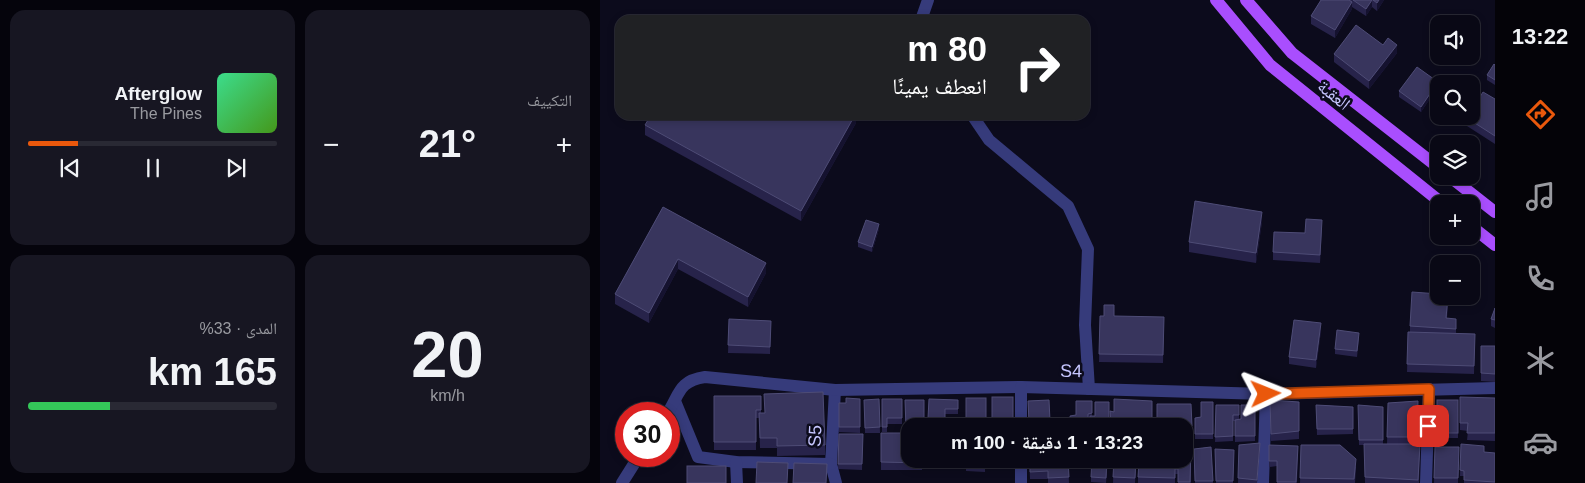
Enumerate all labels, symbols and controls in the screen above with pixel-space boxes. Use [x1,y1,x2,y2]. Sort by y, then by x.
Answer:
map controls [1430,15,1480,305]
button: sound [1430,15,1480,65]
text: 13:22 [1512,24,1568,49]
text: 80 m [907,29,987,68]
icon: right [1005,35,1070,100]
text: انعطف يمينًا [892,74,987,99]
button: search [1430,75,1480,125]
street label: العقبة [1313,76,1354,115]
text: Afterglow [114,83,202,104]
text: التكييف [527,92,572,109]
icon: directions [1523,97,1558,132]
text: The Pines [130,105,202,122]
text: 21° [419,123,476,165]
text: − [323,129,339,160]
text: + [556,129,572,160]
button: layers [1430,135,1480,185]
icon: previous [56,154,84,182]
icon: pause [139,154,167,182]
icon: next [222,154,250,182]
icon: music [1523,179,1558,214]
button: + [1430,195,1480,245]
button: − [1430,255,1480,305]
icon: phone [1523,261,1558,296]
text: 20 [411,318,484,391]
text: المدى · 33% [199,320,277,337]
icon: climate [1523,343,1558,378]
text: 165 km [148,351,277,393]
street label: S4 [1060,361,1082,381]
position arrow [1239,367,1291,419]
text: km/h [430,387,465,404]
speed limit sign: 30 [615,402,680,467]
pin [1407,405,1449,447]
icon: arrive [1414,412,1442,440]
street label: S5 [804,424,826,448]
icon: car [1523,425,1558,460]
text: 13:23 · 1 دقيقة · 100 m [951,432,1143,453]

